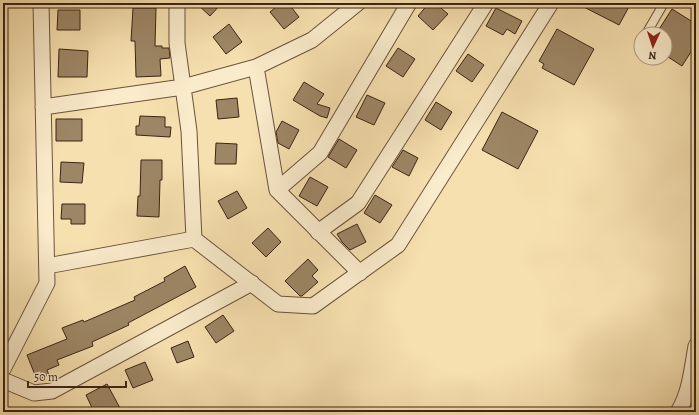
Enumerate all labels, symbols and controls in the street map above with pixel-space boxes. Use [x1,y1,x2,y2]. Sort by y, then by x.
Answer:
north arrow [633,26,673,66]
text: N [648,48,657,63]
scale bar [28,363,126,389]
text: 50 m [34,369,58,385]

